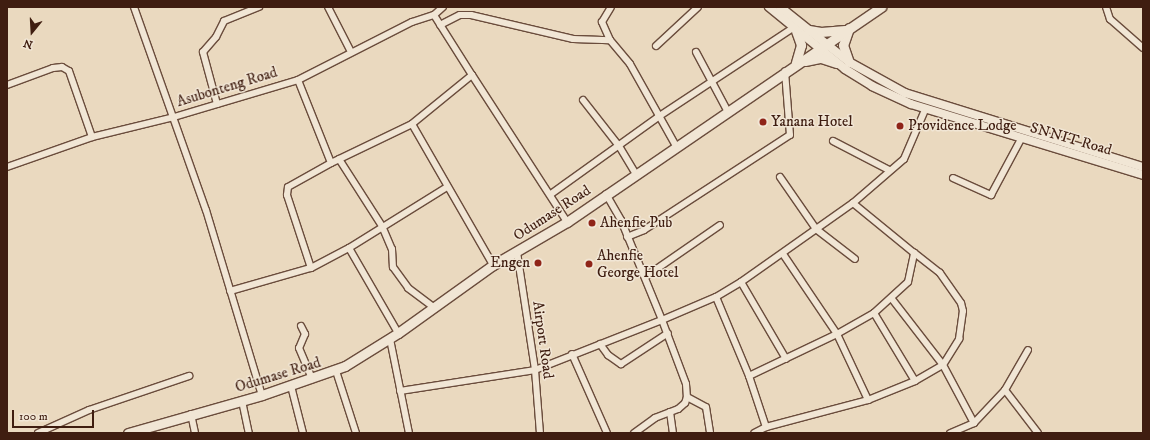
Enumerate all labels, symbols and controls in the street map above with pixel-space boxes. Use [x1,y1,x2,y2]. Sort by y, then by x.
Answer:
north arrow [12,12,52,52]
text: N [22,35,35,51]
street label: Asubonteng Road [174,63,280,111]
place label: Yanana Hotel [771,113,853,131]
marker: Yanana Hotel [758,117,768,127]
place label: Providence Lodge [908,117,1017,135]
street label: SNNIT Road [1028,119,1114,159]
marker: Providence Lodge [895,121,905,131]
street label: Odumase Road [510,181,594,245]
place label: Ahenfie Pub [600,214,672,232]
marker: Ahenfie Pub [587,218,597,228]
place label: Ahenfie George Hotel [597,246,678,281]
place label: Engen [490,254,530,272]
marker: Engen [533,258,543,268]
marker: Ahenfie George Hotel [584,259,594,269]
street label: Airport Road [529,300,557,380]
street label: Odumase Road [233,353,323,397]
scale bar [14,402,96,428]
text: 100 m [19,409,48,424]

